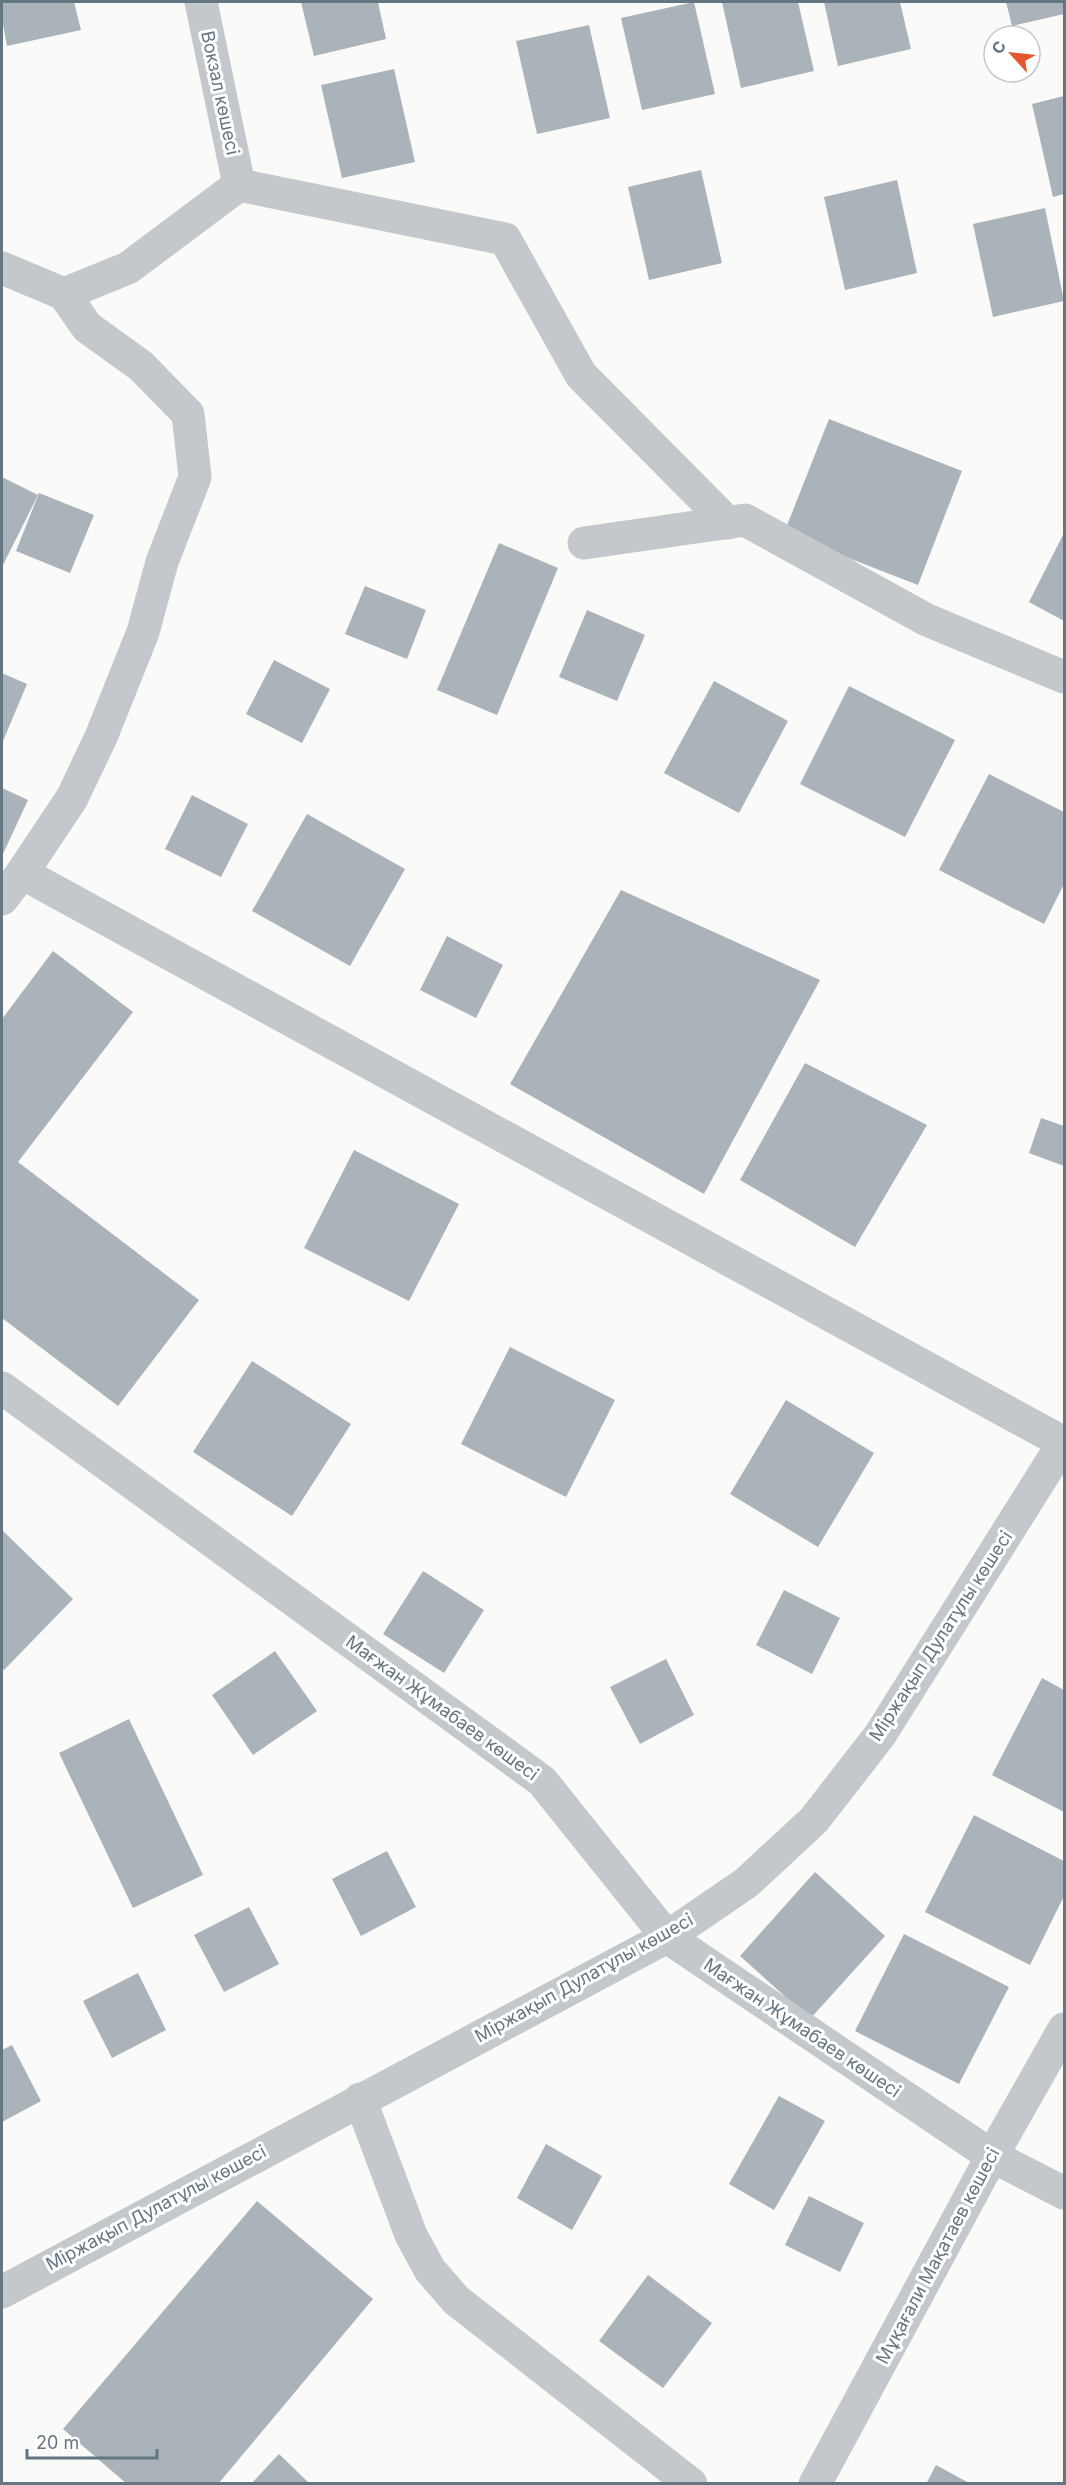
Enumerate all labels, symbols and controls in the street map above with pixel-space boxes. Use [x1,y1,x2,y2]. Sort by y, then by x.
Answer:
north arrow [982,24,1042,84]
street label: Вокзал көшесі [197,29,244,157]
text: С [987,37,1010,57]
street label: Міржақып Дулатұлы көшесі [865,1527,1016,1745]
street label: Мағжан Жұмабаев көшесі [342,1631,543,1785]
street label: Міржақып Дулатұлы көшесі [471,1909,696,2046]
street label: Мағжан Жұмабаев көшесі [700,1954,905,2101]
street label: Міржақып Дулатұлы көшесі [42,2141,269,2275]
street label: Мұқағали Мақатаев көшесі [872,2144,1004,2367]
scale bar [27,2422,158,2460]
text: 20 m [36,2432,79,2453]

